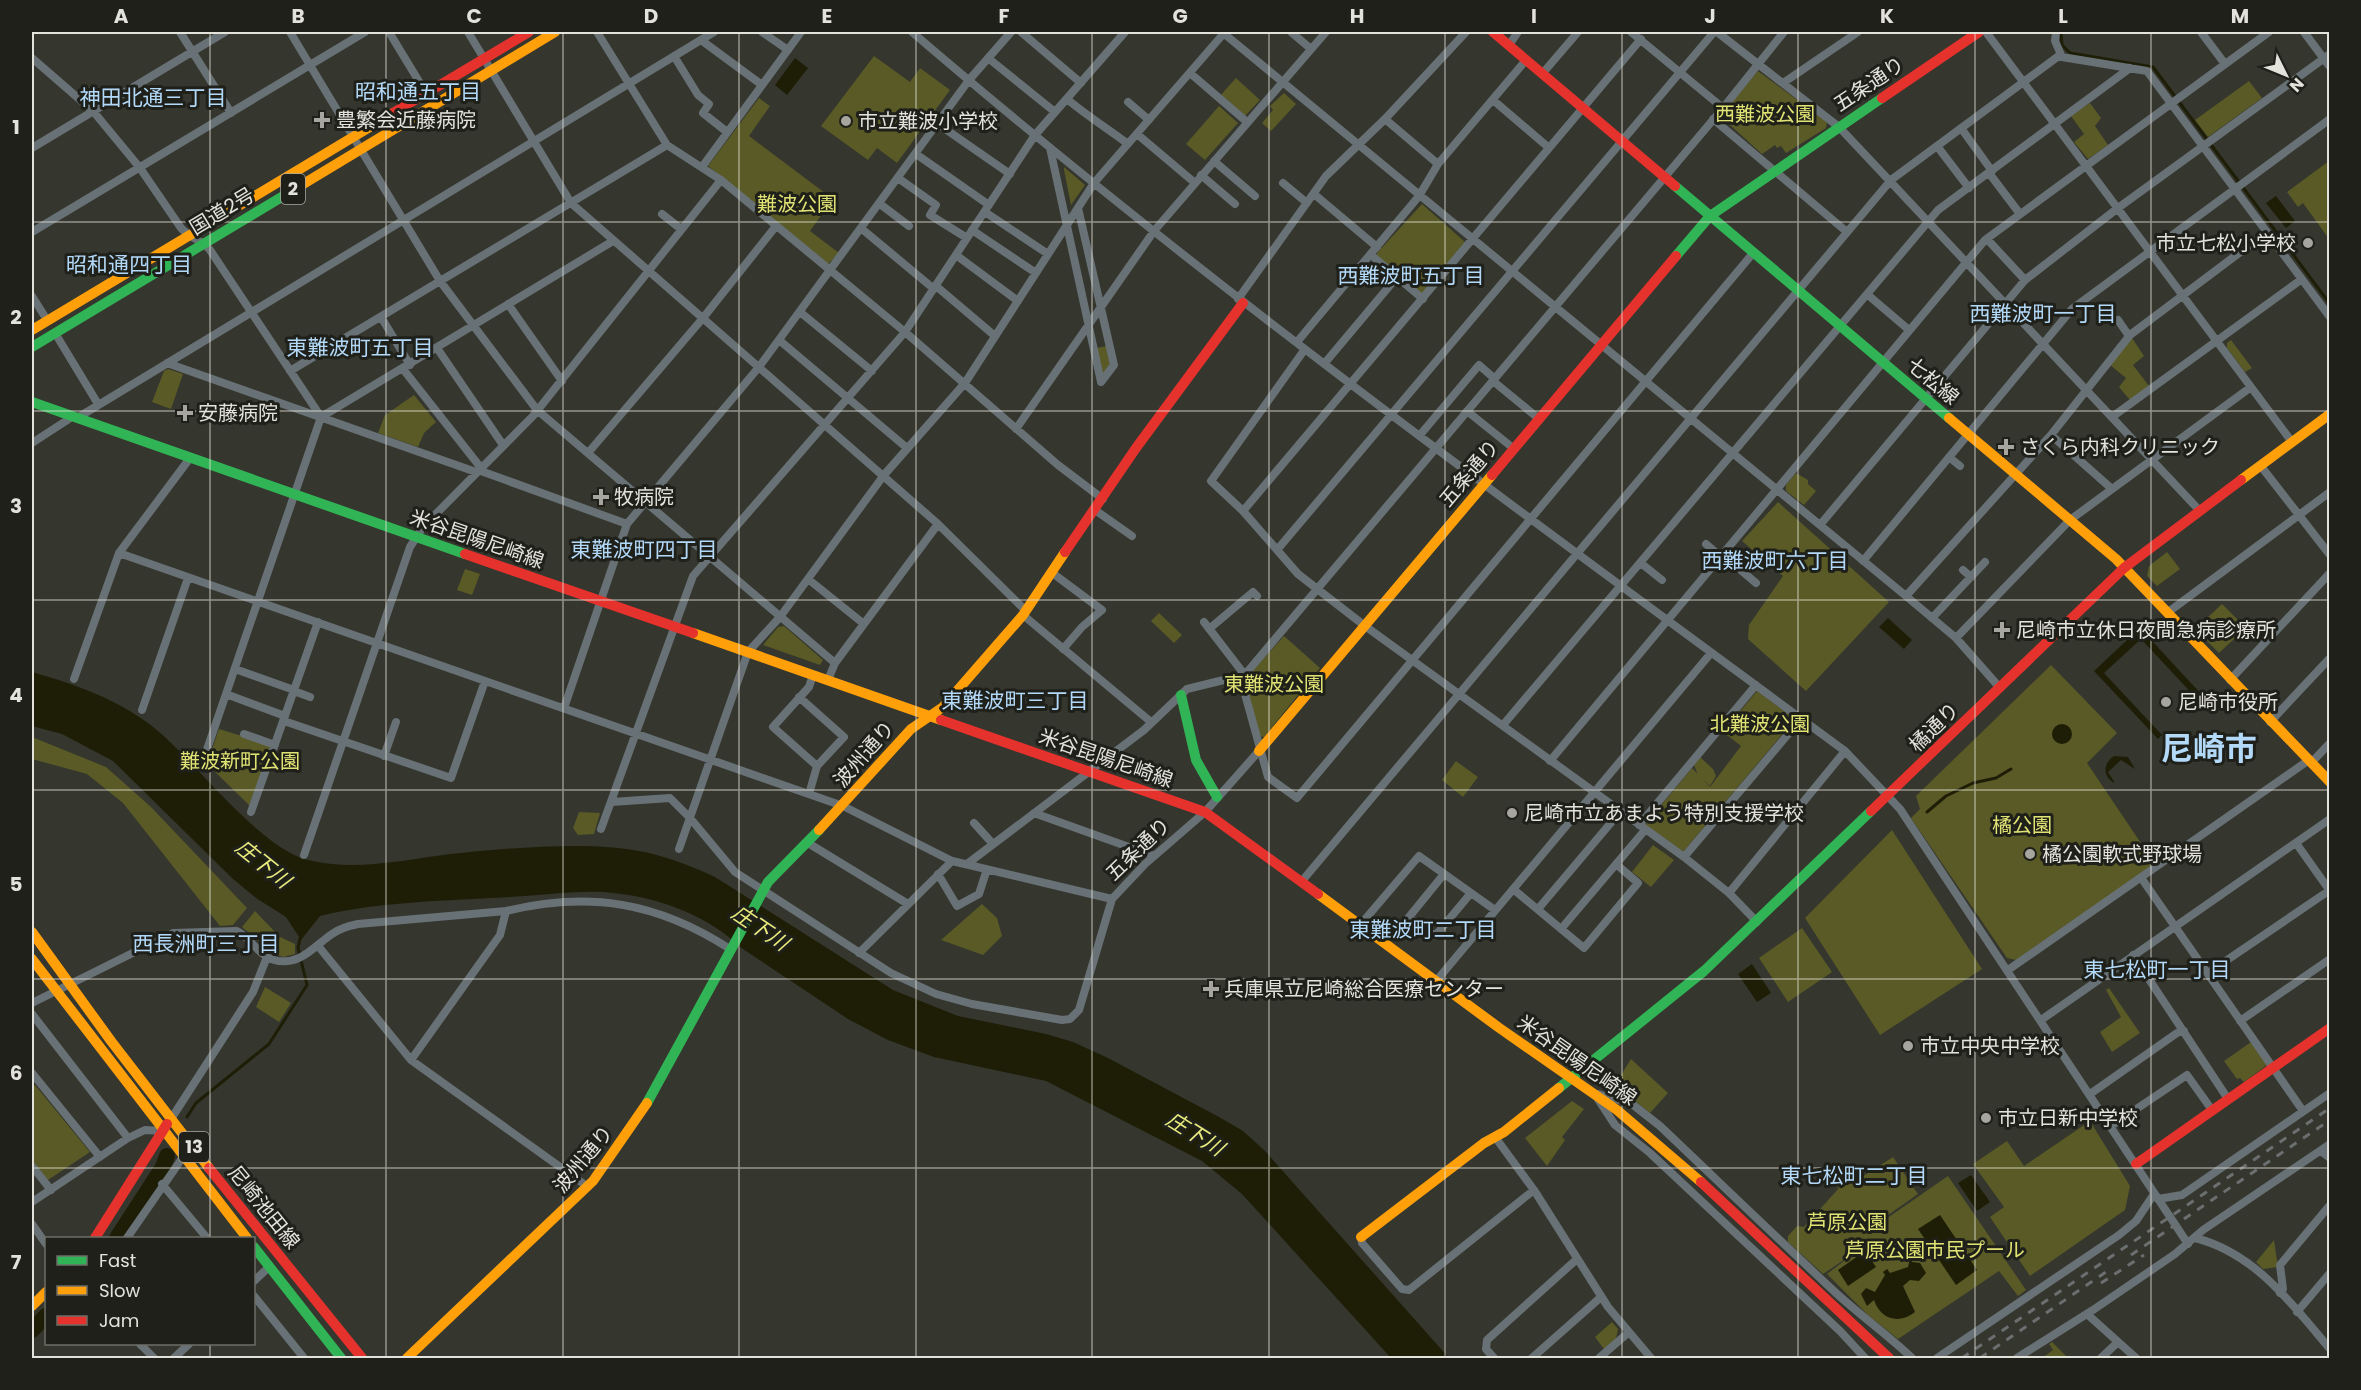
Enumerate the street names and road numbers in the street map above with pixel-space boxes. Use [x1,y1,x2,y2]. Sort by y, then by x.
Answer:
street label: 五条通り [1828,50,1910,118]
road number: 2 [281,174,305,204]
street label: 国道2号 [184,181,260,241]
street label: 七松線 [1901,351,1965,411]
street label: 五条通り [1433,433,1505,513]
street label: 米谷昆陽尼崎線 [406,503,548,575]
street label: 橘通り [1903,696,1965,758]
street label: 波州通り [827,715,901,793]
street label: 米谷昆陽尼崎線 [1035,722,1177,794]
street label: 五条通り [1100,811,1176,887]
street label: 米谷昆陽尼崎線 [1512,1008,1642,1112]
street label: 波州通り [547,1119,619,1199]
road number: 13 [179,1132,209,1162]
street label: 尼崎池田線 [222,1159,306,1255]

